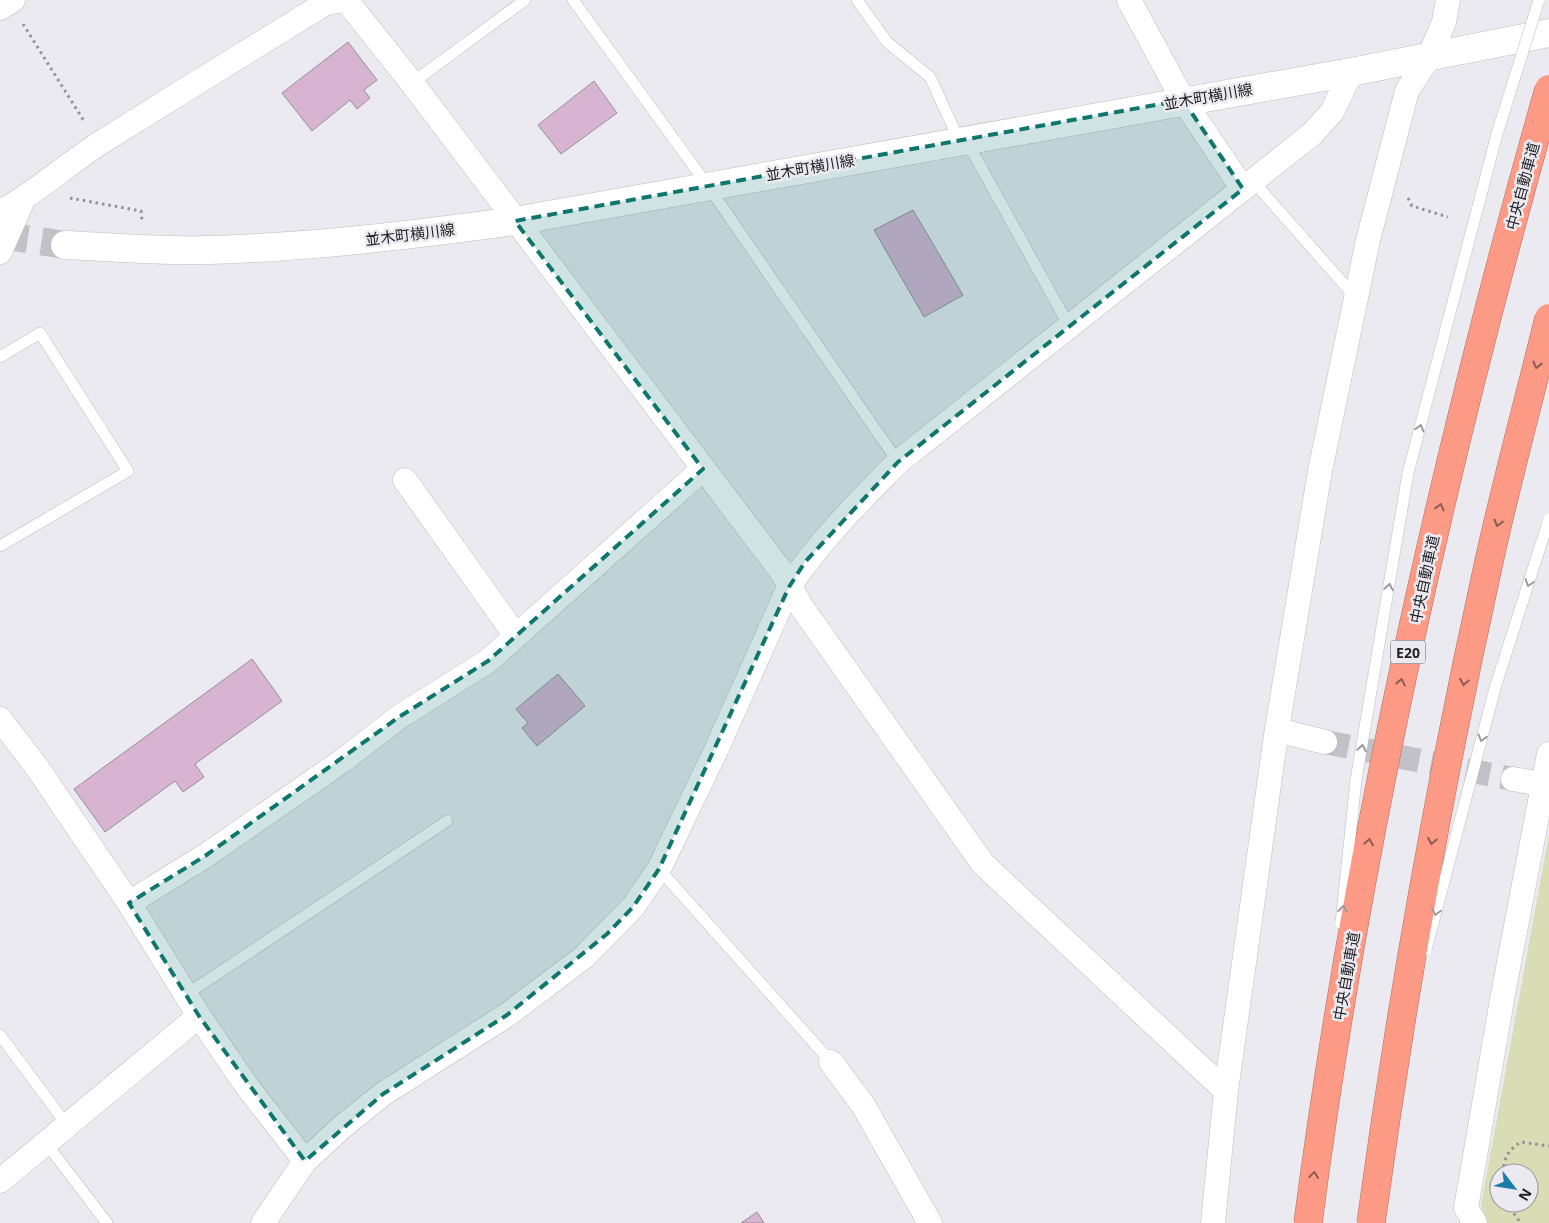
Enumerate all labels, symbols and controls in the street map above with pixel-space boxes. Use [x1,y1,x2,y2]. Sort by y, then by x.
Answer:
street label: 並木町横川線 [1162,78,1254,114]
street label: 中央自動車道 [1501,140,1543,232]
street label: 並木町横川線 [764,149,856,185]
street label: 並木町横川線 [364,219,456,249]
one-way arrow [1532,361,1543,370]
one-way arrow [1414,423,1425,432]
one-way arrow [1434,502,1445,511]
one-way arrow [1493,518,1504,527]
street label: 中央自動車道 [1405,533,1443,625]
one-way arrow [1524,578,1534,586]
one-way arrow [1383,583,1394,591]
road number: E20 [1390,640,1426,664]
one-way arrow [1459,677,1470,686]
one-way arrow [1396,678,1406,687]
one-way arrow [1477,734,1487,742]
one-way arrow [1356,743,1366,752]
one-way arrow [1363,837,1373,846]
one-way arrow [1428,837,1438,846]
one-way arrow [1337,905,1348,913]
one-way arrow [1431,908,1442,917]
street label: 中央自動車道 [1328,930,1364,1022]
north arrow [1489,1163,1539,1213]
one-way arrow [1309,1170,1319,1179]
text: N [1514,1185,1537,1205]

